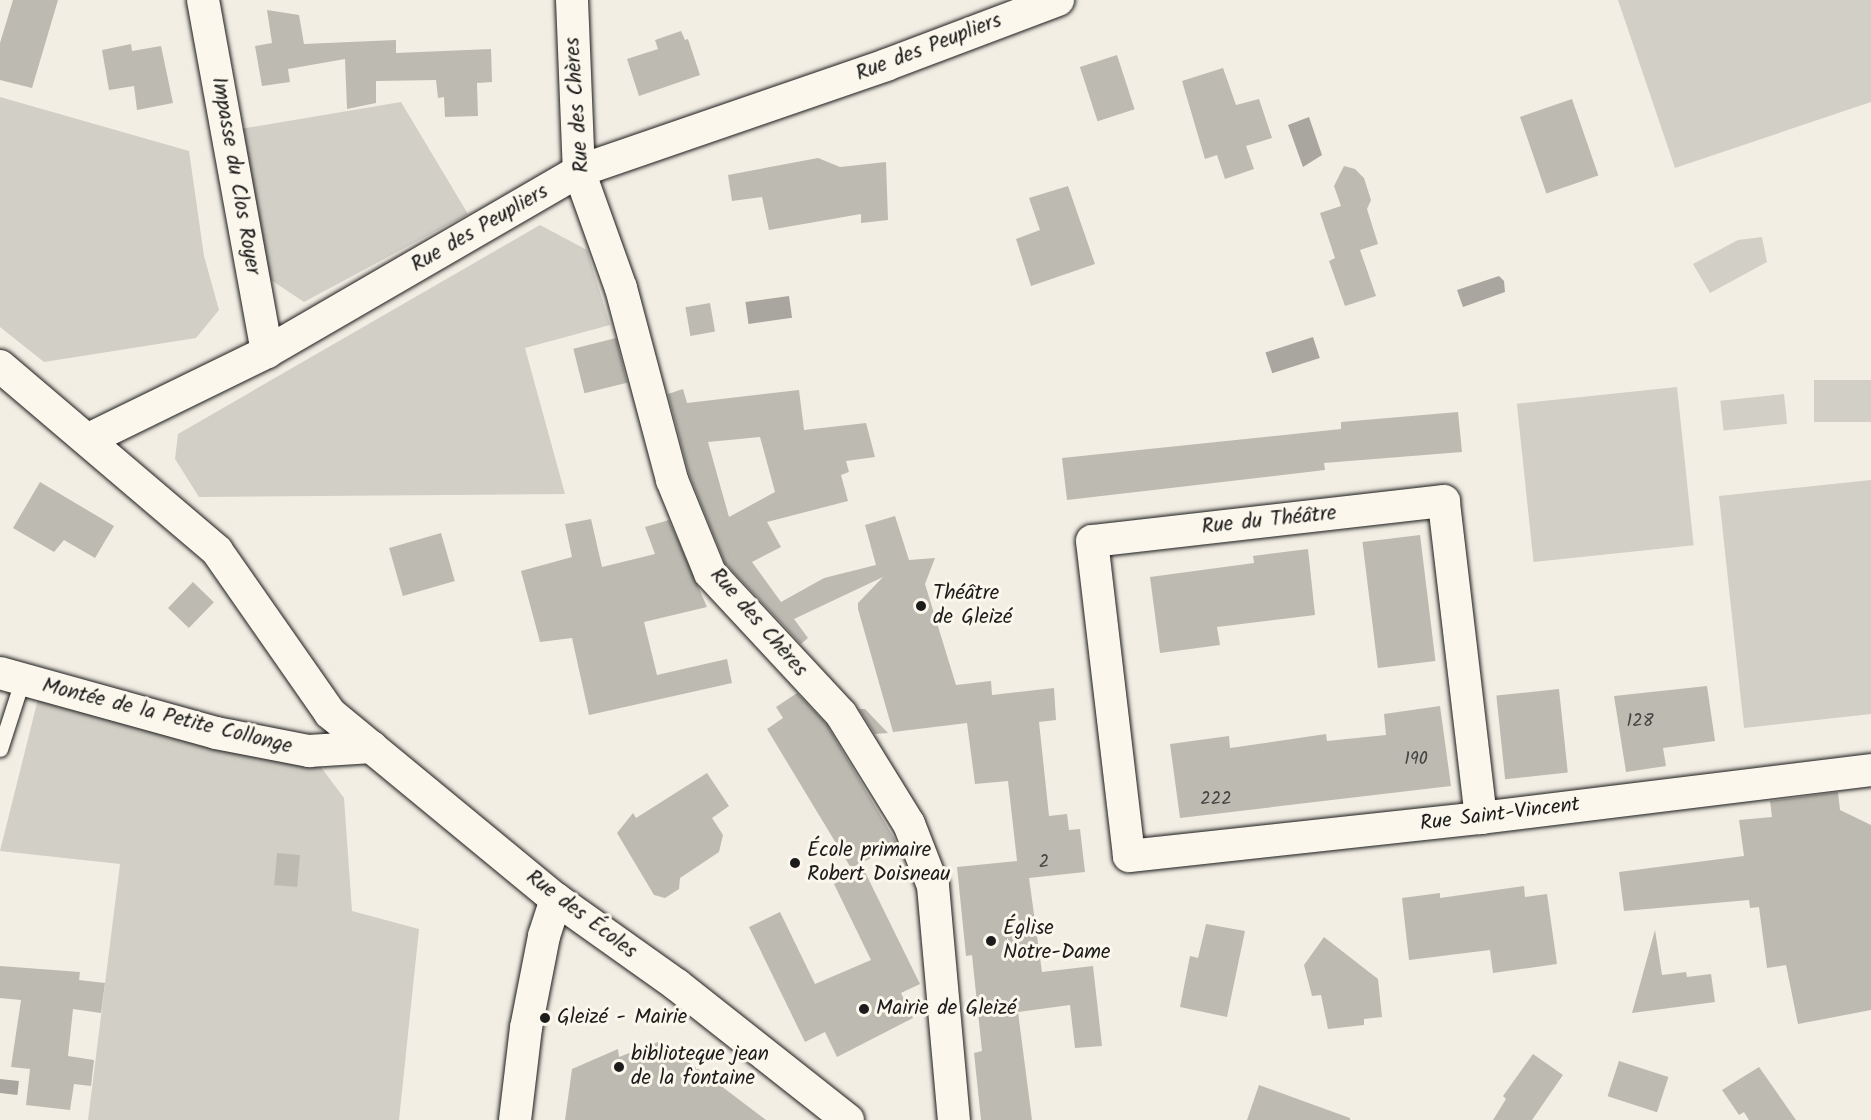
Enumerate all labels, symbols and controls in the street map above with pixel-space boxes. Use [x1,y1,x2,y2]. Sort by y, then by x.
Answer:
street label: Rue des Peupliers [853,9,1005,87]
street label: Rue des Chères [561,36,595,174]
street label: Impasse du Clos Royer [205,75,265,277]
street label: Rue des Peupliers [407,180,553,278]
street label: Rue du Théâtre [1200,501,1338,541]
street label: Rue des Chères [704,563,812,683]
place label: Théâtre de Gleizé [933,581,1012,631]
marker: Théâtre de Gleizé [914,599,928,613]
street label: Montée de la Petite Collonge [39,674,295,760]
house number: 128 [1627,711,1653,733]
house number: 190 [1404,749,1428,771]
house number: 222 [1200,789,1232,811]
street label: Rue Saint-Vincent [1419,793,1581,837]
place label: École primaire Robert Doisneau [807,838,950,888]
house number: 2 [1039,852,1049,874]
marker: École primaire Robert Doisneau [788,856,802,870]
street label: Rue des Écoles [521,865,641,965]
place label: Église Notre-Dame [1003,916,1110,966]
marker: Église Notre-Dame [984,934,998,948]
place label: Mairie de Gleizé [876,996,1016,1022]
marker: Mairie de Gleizé [857,1002,871,1016]
place label: Gleizé - Mairie [557,1005,687,1031]
marker: Gleizé - Mairie [538,1011,552,1025]
place label: biblioteque jean de la fontaine [631,1042,769,1092]
marker: biblioteque jean de la fontaine [612,1060,626,1074]

